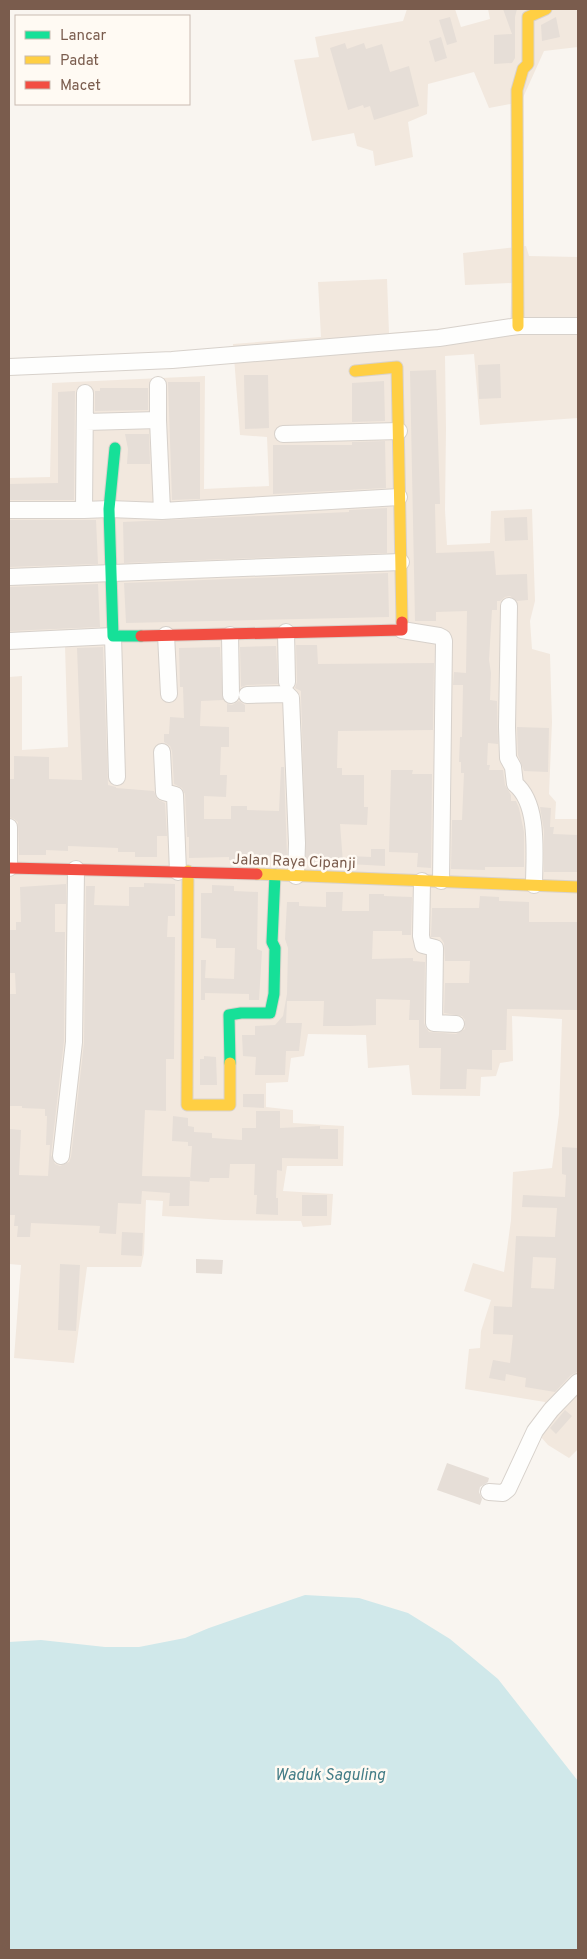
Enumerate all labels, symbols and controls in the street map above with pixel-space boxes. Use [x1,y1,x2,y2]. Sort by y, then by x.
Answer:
legend [15,15,190,105]
text: Lancar [60,27,107,46]
text: Padat [60,52,99,71]
text: Macet [60,77,101,96]
street label: Jalan Raya Cipanji [232,851,356,874]
water label: Waduk Saguling [275,1766,386,1786]

